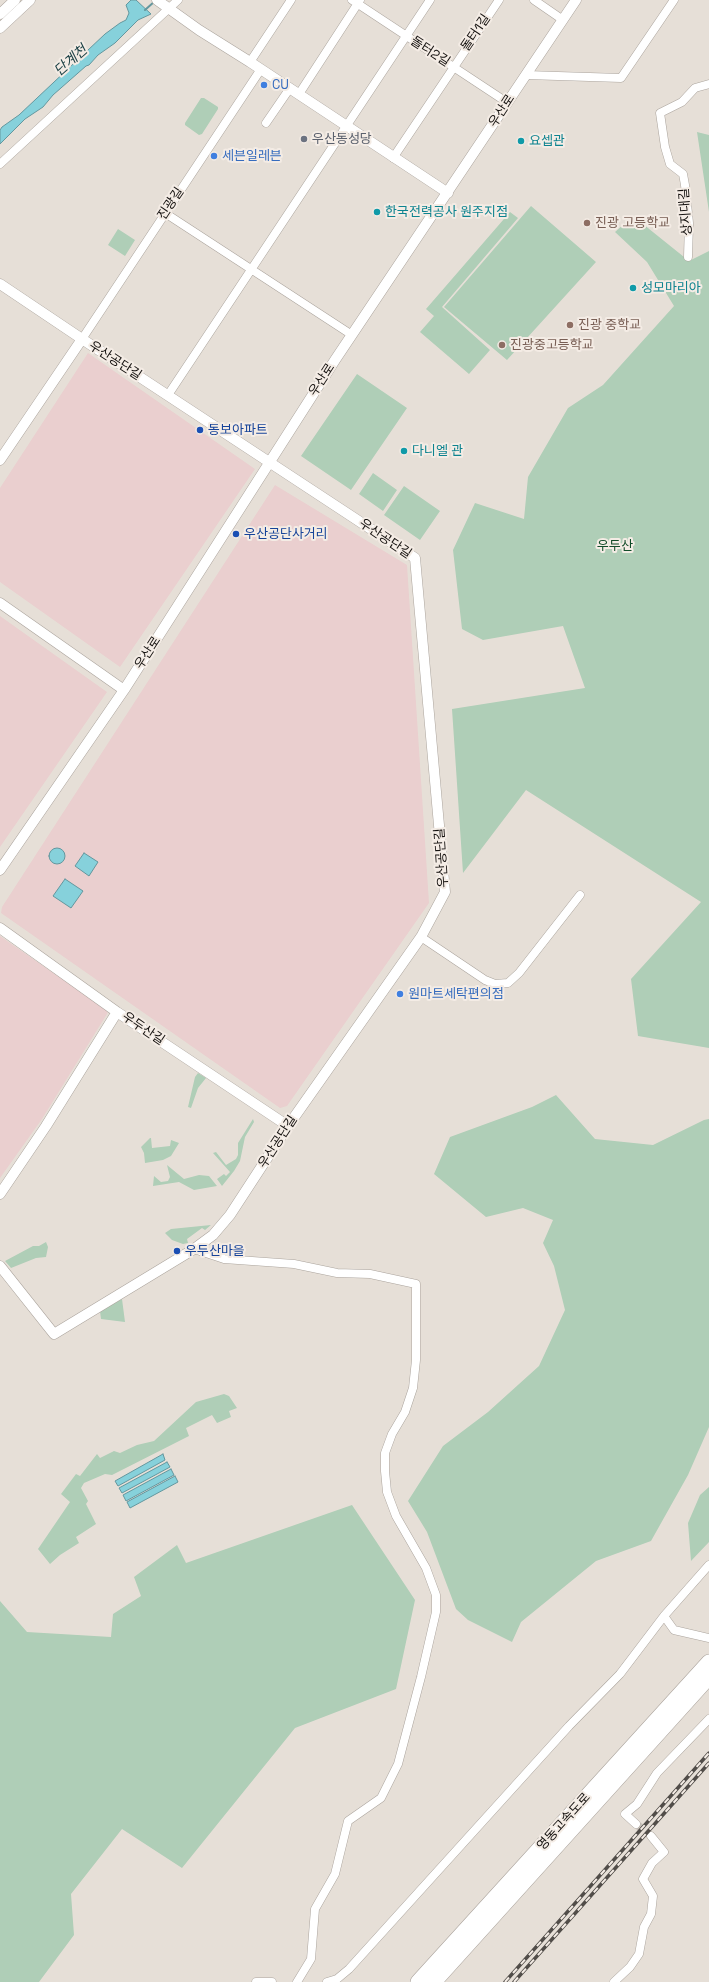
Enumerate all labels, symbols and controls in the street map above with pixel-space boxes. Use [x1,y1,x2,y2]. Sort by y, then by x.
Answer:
street label: 돌터1길 [458,12,494,54]
street label: 돌터2길 [407,34,453,70]
water label: 단계천 [51,42,91,80]
place label: CU [272,77,289,93]
marker: CU [259,80,269,90]
street label: 우산로 [486,92,518,130]
place label: 우산동성당 [312,131,372,147]
place label: 요셉관 [529,133,565,149]
marker: 우산동성당 [299,134,309,144]
marker: 요셉관 [516,136,526,146]
place label: 세븐일레븐 [222,148,282,164]
marker: 세븐일레븐 [209,151,219,161]
street label: 진광길 [155,185,187,223]
street label: 상지대길 [677,188,695,236]
place label: 한국전력공사 원주지점 [385,204,508,220]
marker: 한국전력공사 원주지점 [372,207,382,217]
place label: 진광 고등학교 [595,215,670,231]
marker: 진광 고등학교 [582,218,592,228]
place label: 성모마리아 [641,280,701,296]
marker: 성모마리아 [628,283,638,293]
place label: 진광 중학교 [578,317,641,333]
marker: 진광 중학교 [565,320,575,330]
place label: 진광중고등학교 [510,337,594,353]
street label: 우산공단길 [86,338,144,384]
marker: 진광중고등학교 [497,340,507,350]
street label: 우산로 [306,361,338,399]
place label: 동보아파트 [208,422,268,438]
marker: 동보아파트 [195,425,205,435]
place label: 다니엘 관 [412,443,463,459]
marker: 다니엘 관 [399,446,409,456]
street label: 우산공단길 [356,516,414,562]
place label: 우산공단사거리 [244,526,328,542]
marker: 우산공단사거리 [231,529,241,539]
park label: 우두산 [597,538,633,554]
street label: 우산로 [132,634,164,672]
street label: 우산공단길 [432,828,452,888]
place label: 원마트세탁편의점 [408,986,504,1002]
marker: 원마트세탁편의점 [395,989,405,999]
street label: 우두산길 [119,1009,167,1049]
street label: 우산공단길 [255,1113,301,1171]
place label: 우두산마을 [185,1243,245,1259]
marker: 우두산마을 [172,1246,182,1256]
street label: 영동고속도로 [534,1790,594,1854]

